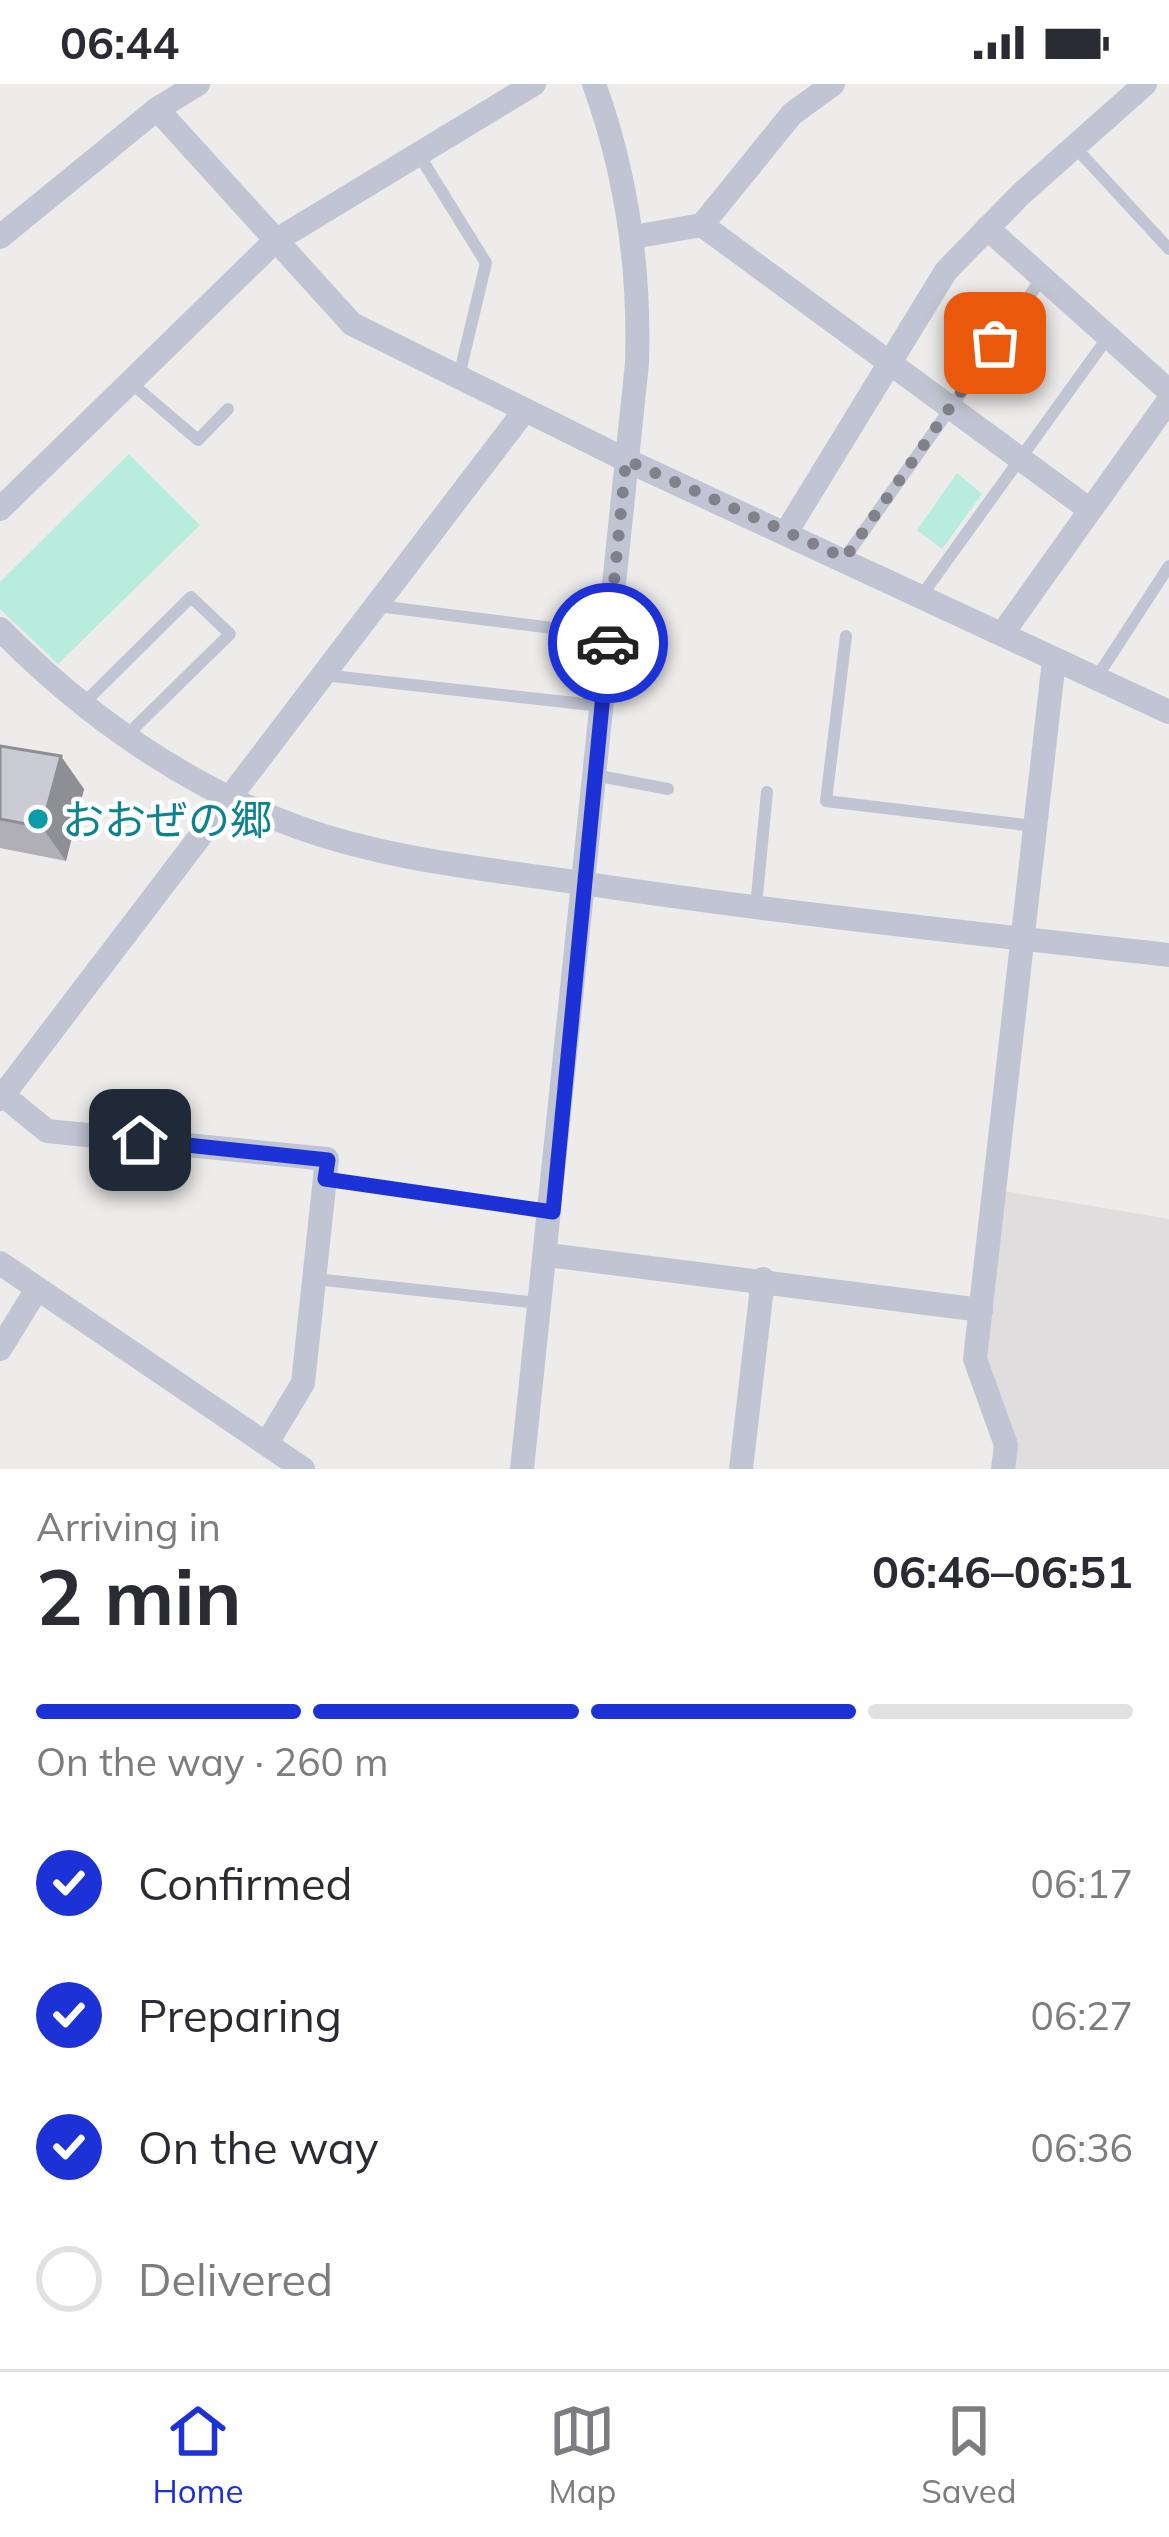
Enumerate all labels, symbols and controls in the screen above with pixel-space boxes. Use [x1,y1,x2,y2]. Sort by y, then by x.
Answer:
text: 06:44 [60,14,179,70]
pin [944,292,1046,394]
icon: bag [962,310,1028,376]
courier [548,583,668,703]
icon: car [575,610,641,676]
place label: おおぜの郷 [62,793,272,846]
marker: おおぜの郷 [25,806,51,832]
pin [89,1089,191,1191]
icon: home [107,1107,173,1173]
text: Arriving in [36,1502,221,1551]
text: 06:46–06:51 [872,1543,1133,1599]
text: 2 min [36,1547,242,1645]
text: On the way · 260 m [36,1737,388,1786]
icon: check [36,1850,102,1916]
text: Confirmed [138,1855,352,1911]
text: 06:17 [1031,1859,1133,1908]
icon: check [36,1982,102,2048]
text: Preparing [138,1987,342,2043]
text: 06:27 [1031,1991,1133,2040]
icon: check [36,2114,102,2180]
text: On the way [138,2119,379,2175]
text: 06:36 [1031,2123,1133,2172]
text: Delivered [138,2251,333,2307]
tab: Home [152,2398,244,2511]
tab: Map [548,2398,616,2511]
tab: Saved [921,2398,1017,2511]

